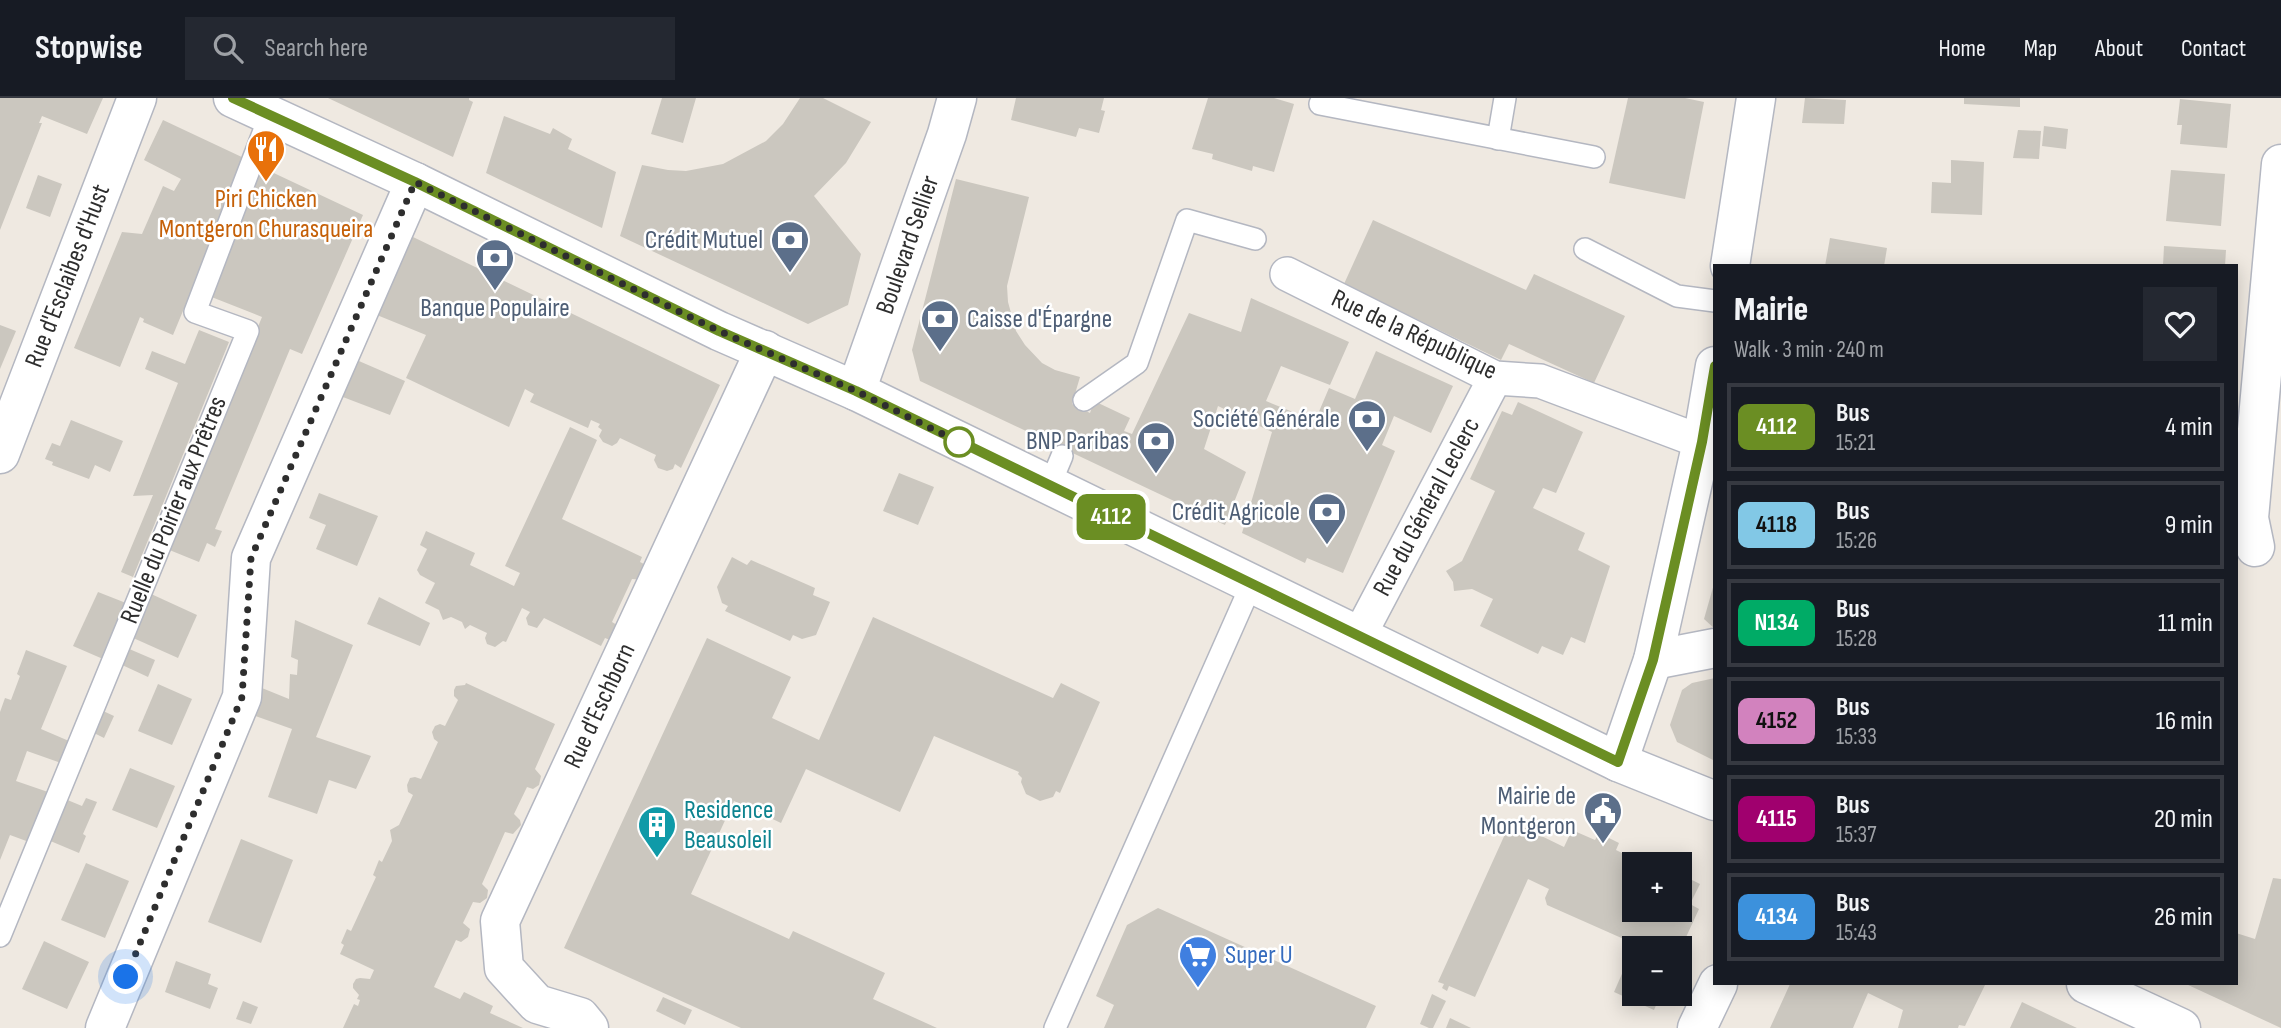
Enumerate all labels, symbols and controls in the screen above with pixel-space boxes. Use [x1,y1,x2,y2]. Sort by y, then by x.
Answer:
search box [185,17,675,80]
text: Stopwise [35,28,143,68]
icon: search [209,29,247,67]
text: Search here [265,33,368,64]
text: Home [1938,34,1986,63]
text: Map [2024,34,2057,63]
text: About [2095,34,2143,63]
text: Contact [2181,34,2246,63]
restaurant icon: Piri Chicken Montgeron Churasqueira [245,128,287,183]
street label: Boulevard Sellier [870,171,946,318]
street label: Rue d'Esclaibes d'Hust [19,180,117,372]
place label: Piri Chicken Montgeron Churasqueira [159,184,373,245]
bank icon: Crédit Mutuel [769,219,811,274]
place label: Crédit Mutuel [645,225,763,256]
bank icon: Banque Populaire [474,237,516,292]
street label: Rue de la République [1326,283,1502,387]
button: heart [2143,287,2217,361]
text: Mairie [1734,290,1808,330]
place label: Banque Populaire [420,293,570,324]
bank icon: Caisse d'Épargne [919,298,961,353]
place label: Caisse d'Épargne [967,304,1112,335]
text: Walk · 3 min · 240 m [1734,336,1884,364]
street label: Ruelle du Poirier aux Prêtres [114,392,234,628]
bank icon: Société Générale [1346,398,1388,453]
text: Bus [1836,398,1870,429]
place label: Société Générale [1193,404,1340,435]
text: 4112 [1756,412,1797,441]
text: 4 min [2165,412,2213,443]
street label: Rue du Général Leclerc [1367,413,1487,601]
bank icon: BNP Paribas [1135,420,1177,475]
place label: BNP Paribas [1026,426,1129,457]
unlabelled marker [944,427,974,457]
text: 15:21 [1836,429,1875,457]
bank icon: Crédit Agricole [1306,491,1348,546]
line badge: 4112 [1062,494,1160,540]
text: Bus [1836,496,1870,527]
place label: Crédit Agricole [1172,497,1300,528]
text: 4112 [1091,502,1131,531]
text: 4118 [1756,510,1797,539]
text: 9 min [2165,510,2213,541]
text: 15:26 [1836,527,1877,555]
text: Bus [1836,594,1870,625]
text: N134 [1754,608,1799,637]
text: 11 min [2158,608,2213,639]
text: 15:28 [1836,625,1877,653]
street label: Rue d'Eschborn [558,639,642,773]
text: Bus [1836,692,1870,723]
text: 4152 [1756,706,1797,735]
text: 16 min [2156,706,2213,737]
text: 15:33 [1836,723,1877,751]
place label: Mairie de Montgeron [1481,781,1576,842]
public building icon: Mairie de Montgeron [1582,790,1624,845]
text: Bus [1836,790,1870,821]
place label: Residence Beausoleil [684,795,774,856]
building icon: Residence Beausoleil [636,804,678,859]
text: 4115 [1756,804,1797,833]
text: 20 min [2154,804,2213,835]
text: 15:37 [1836,821,1876,849]
map controls [1622,852,1692,1006]
button: + [1622,852,1692,922]
text: Bus [1836,888,1870,919]
text: 4134 [1755,902,1798,931]
text: 26 min [2154,902,2213,933]
text: 15:43 [1836,919,1877,947]
supermarket icon: Super U [1177,934,1219,989]
button: − [1622,936,1692,1006]
place label: Super U [1225,940,1293,971]
your location [108,959,143,994]

